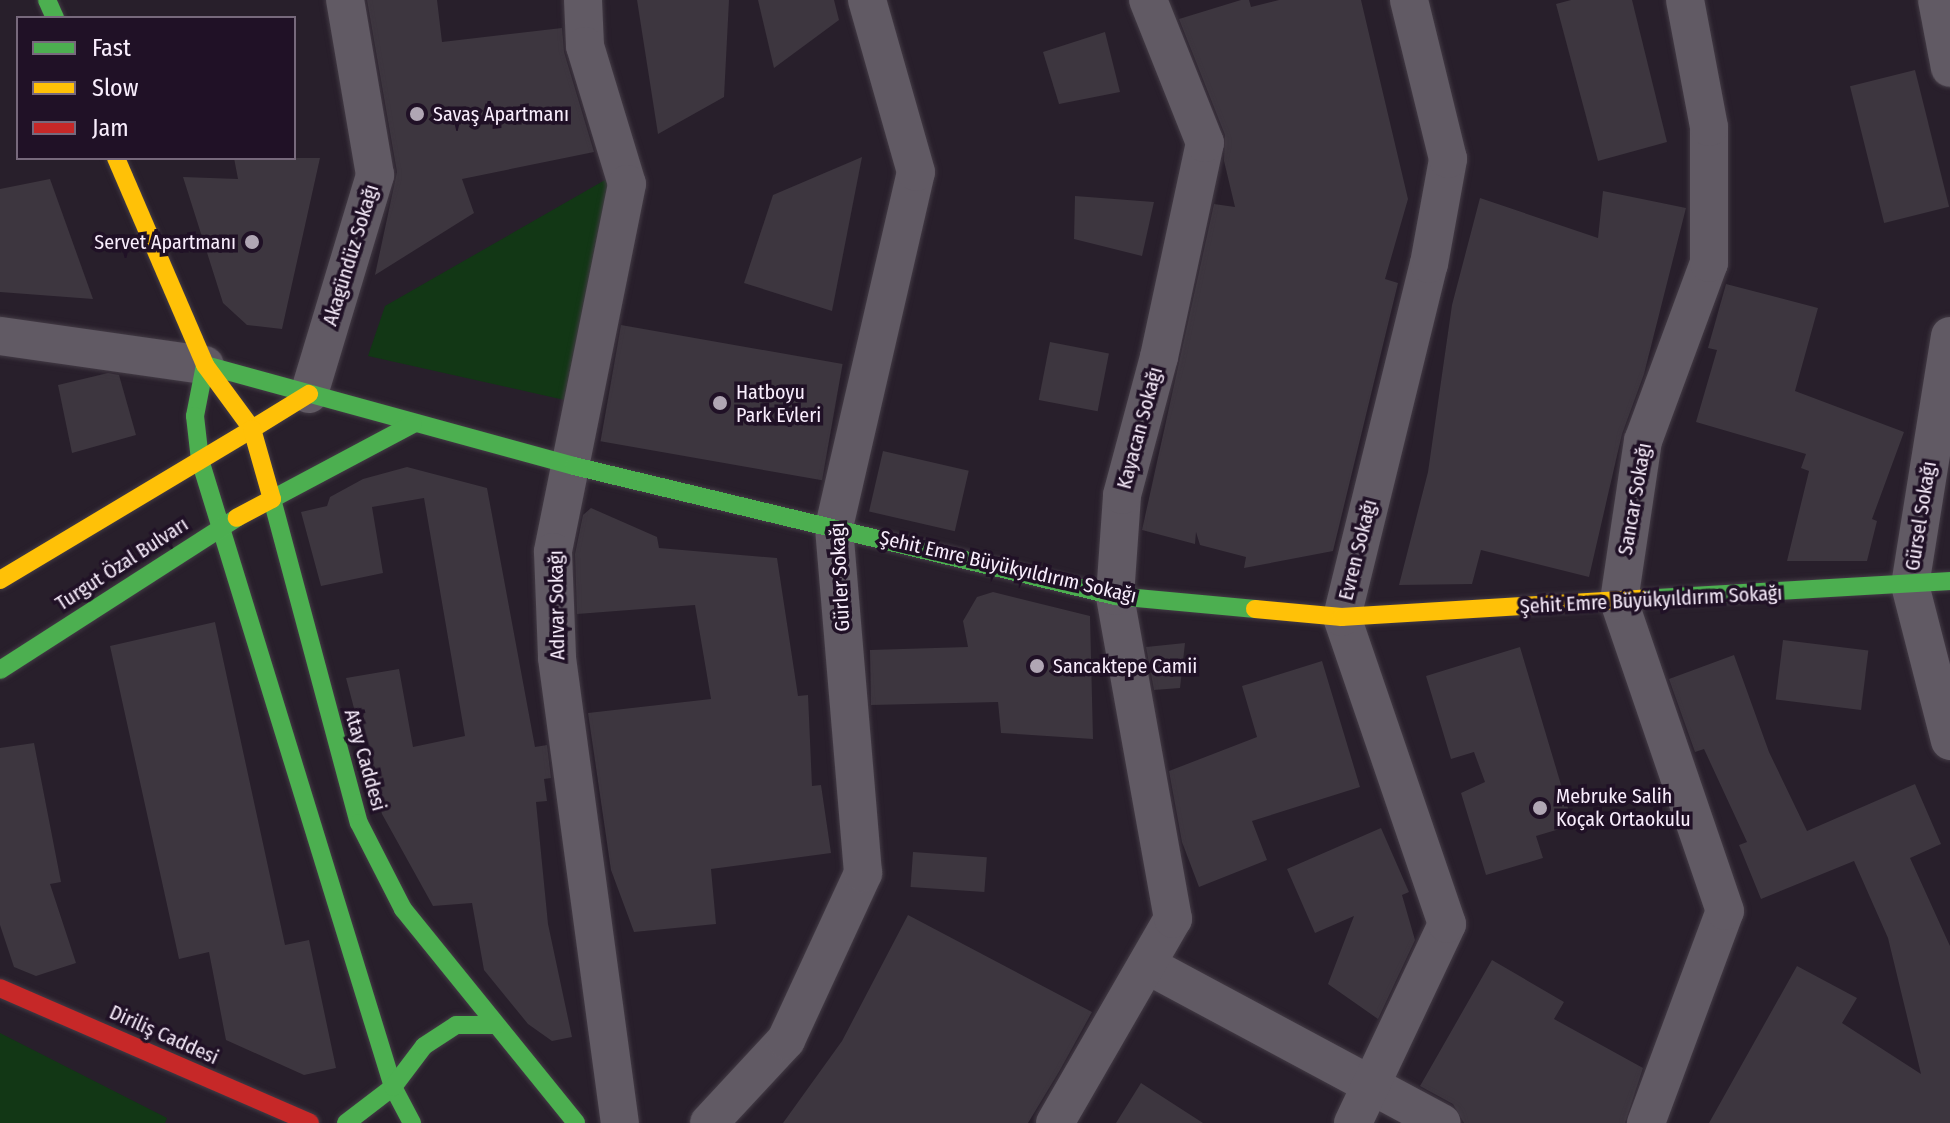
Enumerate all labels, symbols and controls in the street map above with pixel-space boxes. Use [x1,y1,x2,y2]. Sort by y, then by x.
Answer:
legend [16,16,296,160]
text: Fast [92,34,131,62]
text: Slow [92,74,138,102]
place label: Savaş Apartmanı [433,102,569,126]
marker: Savaş Apartmanı [408,105,426,123]
text: Jam [92,114,129,142]
street label: Akagündüz Sokağı [318,181,384,329]
place label: Servet Apartmanı [94,230,236,254]
marker: Servet Apartmanı [243,233,261,251]
street label: Kayacan Sokağı [1112,364,1168,492]
place label: Hatboyu Park Evleri [736,380,821,427]
marker: Hatboyu Park Evleri [711,394,729,412]
street label: Sancar Sokağı [1613,441,1657,557]
street label: Gürsel Sokağı [1901,460,1941,572]
street label: Evren Sokağı [1334,497,1382,603]
street label: Turgut Özal Bulvarı [51,512,193,616]
street label: Gürler Sokağı [825,522,855,632]
street label: Şehit Emre Büyükyıldırım Sokağı [877,526,1139,608]
street label: Adıvar Sokağı [544,550,570,660]
street label: Şehit Emre Büyükyıldırım Sokağı [1519,581,1783,619]
place label: Sancaktepe Camii [1053,654,1197,678]
marker: Sancaktepe Camii [1028,657,1046,675]
street label: Atay Caddesi [339,706,391,814]
place label: Mebruke Salih Koçak Ortaokulu [1556,784,1691,831]
marker: Mebruke Salih Koçak Ortaokulu [1531,799,1549,817]
street label: Diriliş Caddesi [106,1000,222,1070]

